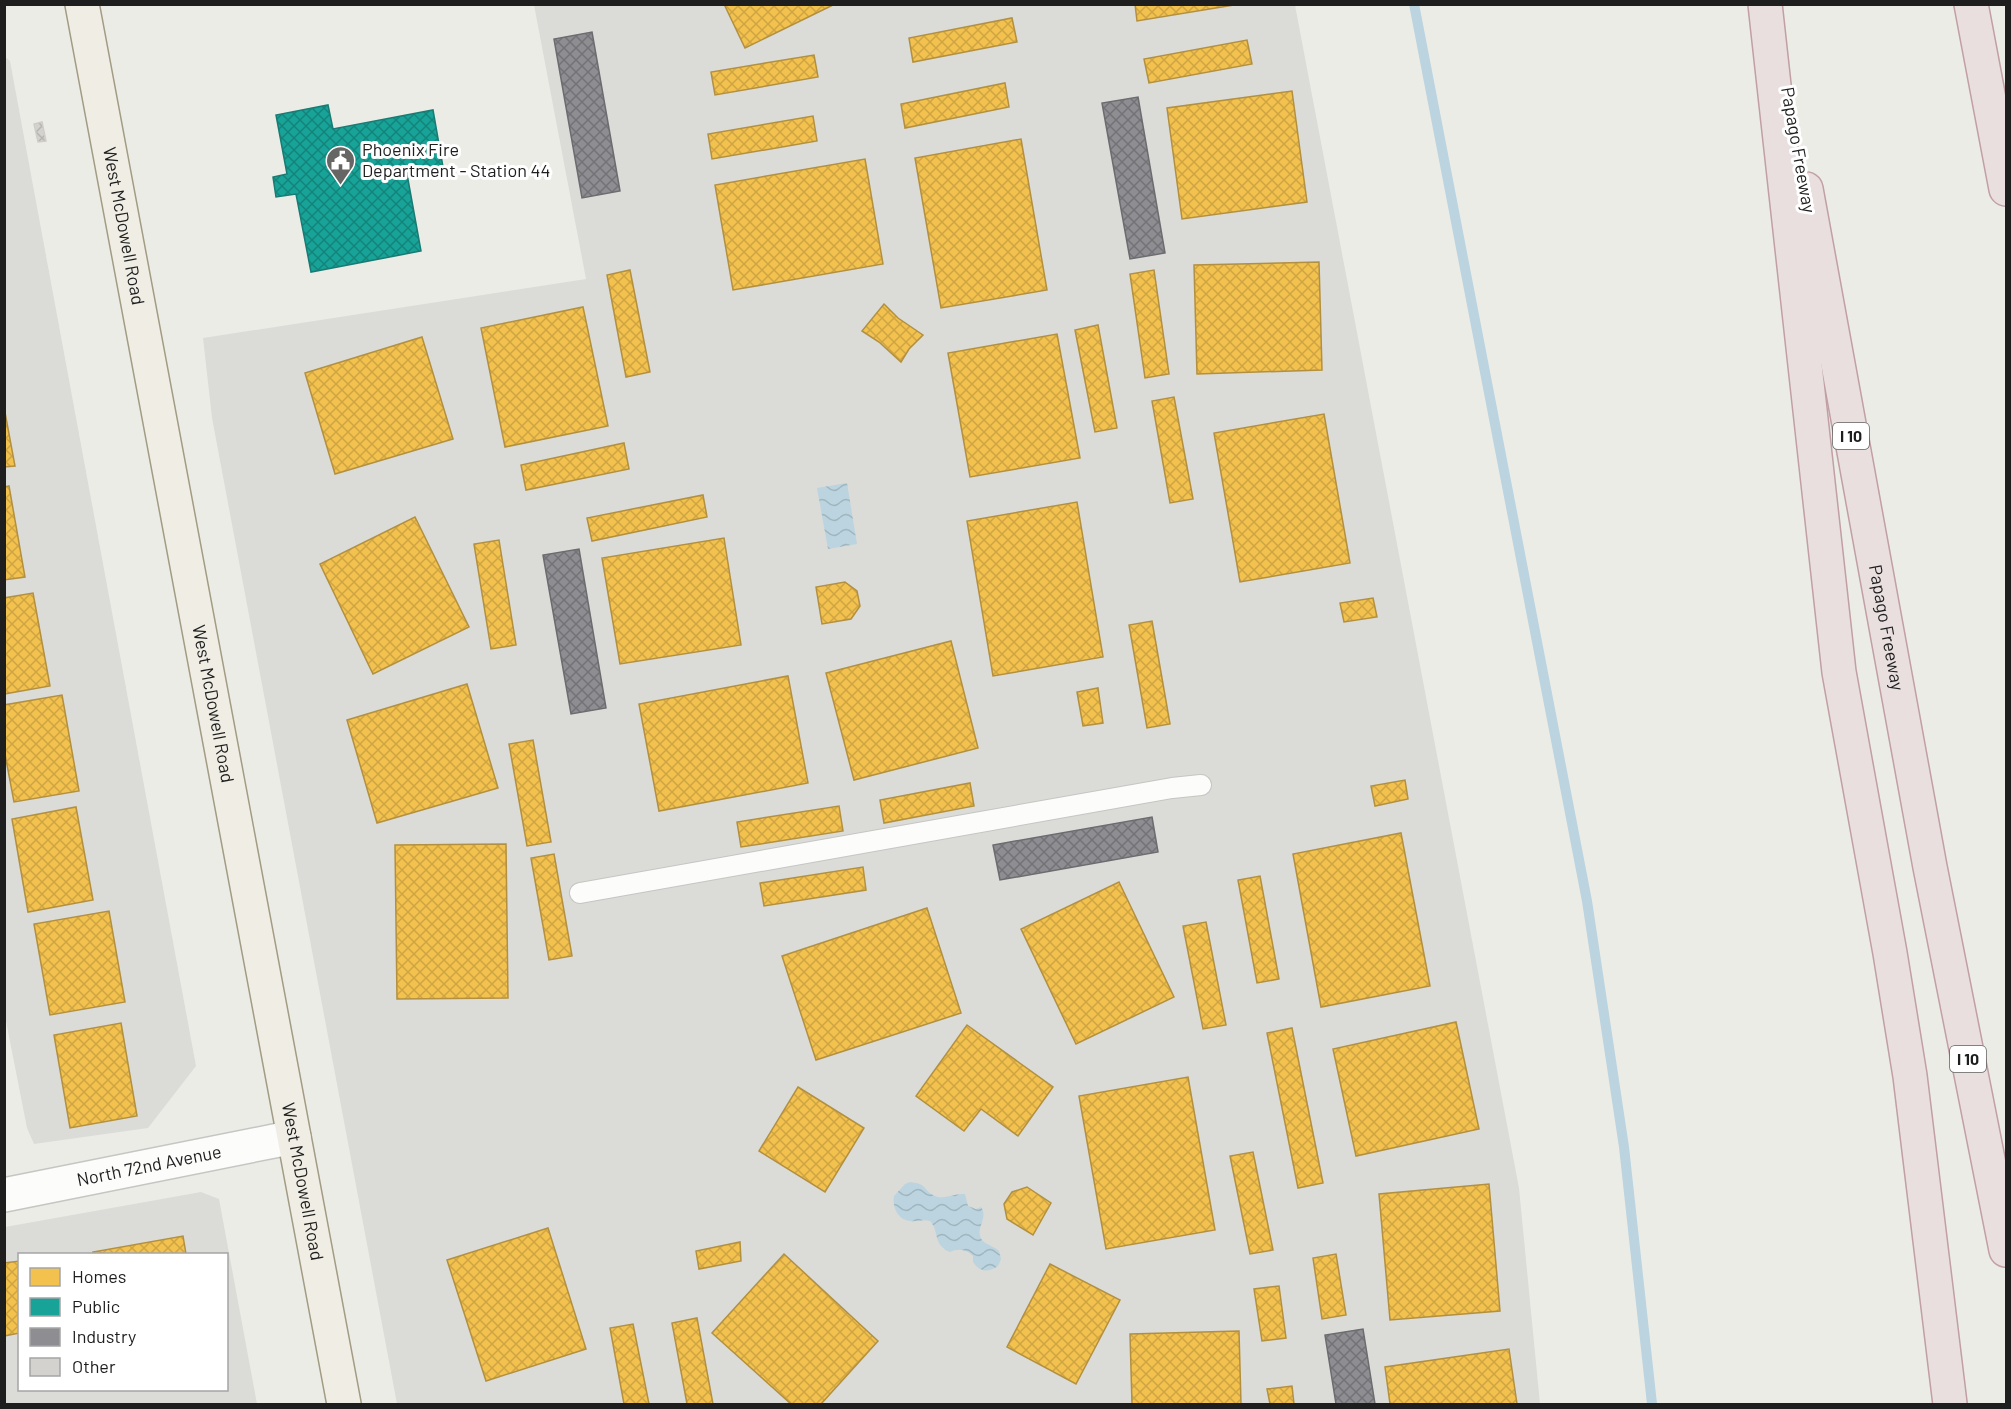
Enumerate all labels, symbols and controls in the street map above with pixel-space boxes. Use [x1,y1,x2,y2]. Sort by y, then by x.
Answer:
street label: Papago Freeway [1777,85,1821,215]
place label: Phoenix Fire Department - Station 44 [362,138,550,181]
public building icon: Phoenix Fire Department - Station 44 [325,144,357,186]
street label: West McDowell Road [99,145,150,307]
road number: I 10 [1833,423,1869,449]
street label: Papago Freeway [1865,563,1910,692]
street label: West McDowell Road [188,623,239,784]
road number: I 10 [1950,1046,1986,1072]
street label: West McDowell Road [278,1101,329,1262]
street label: North 72nd Avenue [75,1140,223,1190]
legend [18,1253,228,1391]
text: Homes [72,1265,126,1287]
text: Public [72,1295,120,1317]
text: Industry [72,1325,136,1347]
text: Other [72,1355,116,1377]

